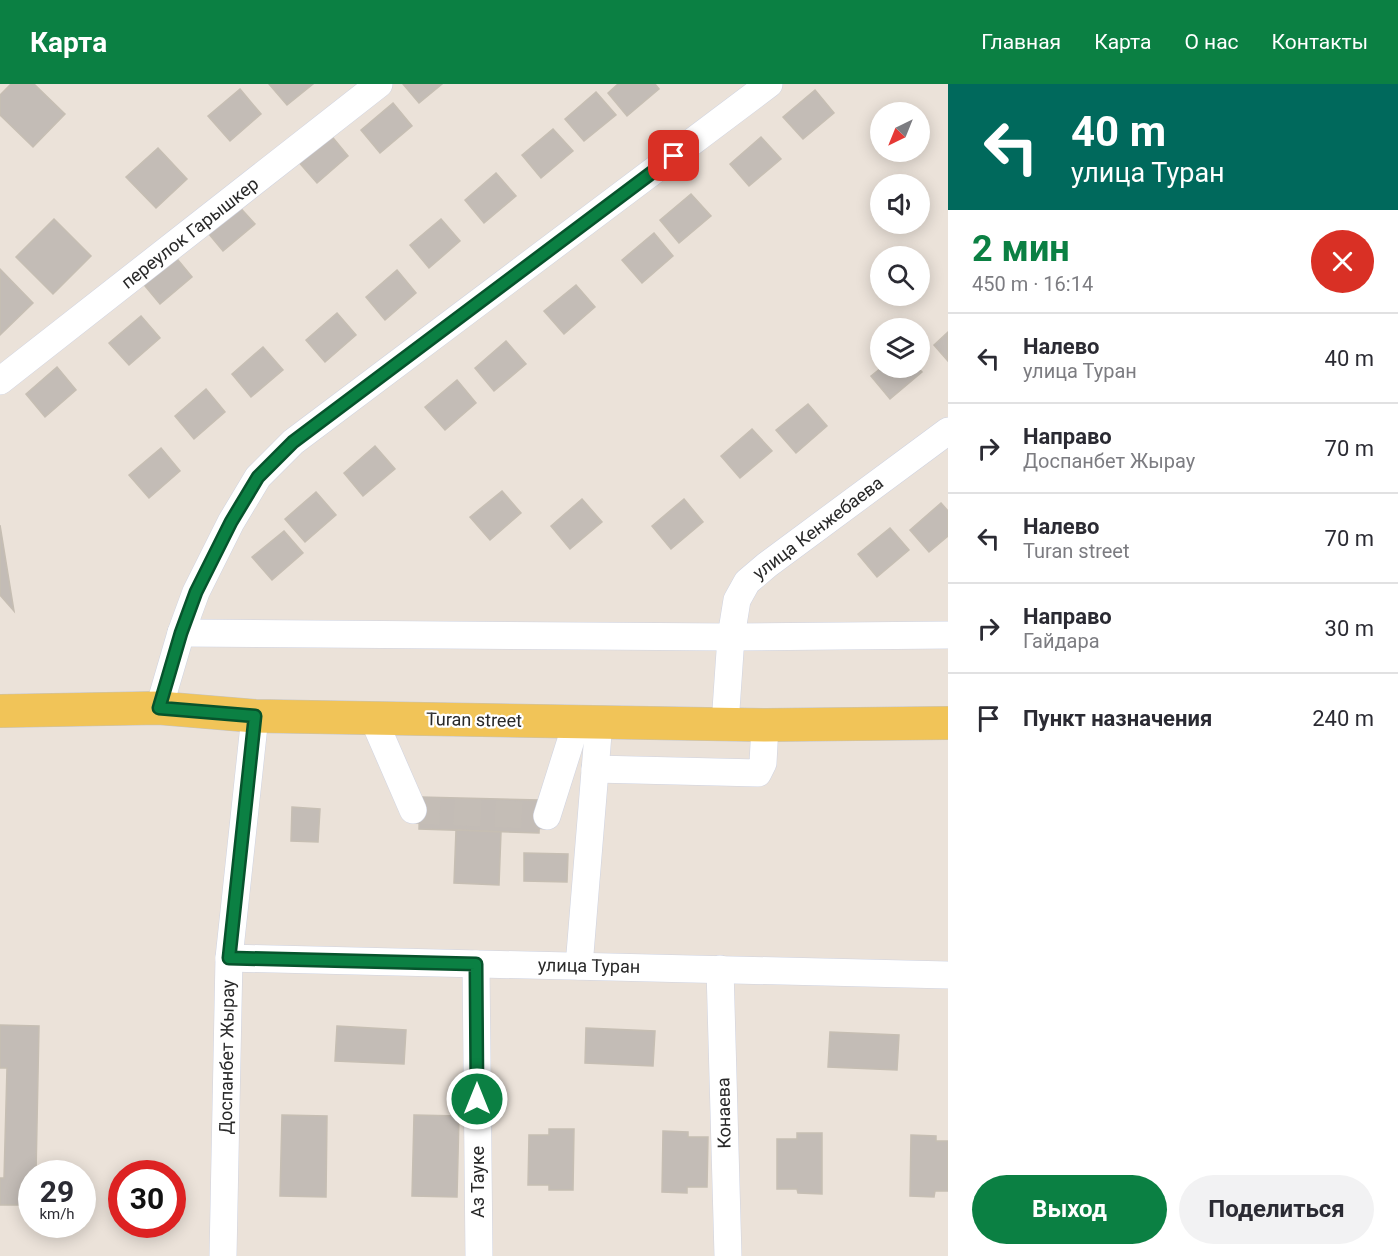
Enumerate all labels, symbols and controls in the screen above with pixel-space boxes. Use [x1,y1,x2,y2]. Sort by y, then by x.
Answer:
text: Карта [30,26,107,59]
text: Главная [981,30,1061,54]
text: Карта [1094,30,1151,54]
text: О нас [1184,30,1239,54]
text: Контакты [1272,30,1368,54]
north arrow [870,102,930,162]
map controls [870,102,930,378]
text: 40 m [1071,107,1166,156]
icon: left [972,108,1050,186]
pin [648,130,699,181]
icon: arrive [657,139,690,172]
text: улица Туран [1071,157,1225,189]
street label: переулок Гарышкер [117,173,262,293]
button: sound [870,174,930,234]
text: 2 мин [972,228,1070,270]
button: close [1311,230,1374,293]
button: search [870,246,930,306]
text: 450 m · 16:14 [972,272,1093,296]
button: layers [870,318,930,378]
text: Налево [1023,334,1100,359]
icon: left [972,342,1005,375]
text: 40 m [1325,346,1374,371]
text: улица Туран [1023,359,1137,383]
text: Направо [1023,424,1112,449]
icon: right [972,432,1005,465]
text: 70 m [1325,436,1374,461]
text: Доспанбет Жырау [1023,449,1195,473]
street label: улица Кенжебаева [748,472,887,583]
text: Налево [1023,514,1100,539]
icon: left [972,522,1005,555]
text: 70 m [1325,526,1374,551]
text: Turan street [1023,539,1130,563]
text: Направо [1023,604,1112,629]
icon: right [972,612,1005,645]
text: 30 m [1325,616,1374,641]
text: Гайдара [1023,629,1100,653]
icon: arrive [972,702,1005,735]
text: Пункт назначения [1023,706,1212,731]
text: 240 m [1312,706,1374,731]
street label: Turan street [426,708,522,731]
street label: улица Туран [538,954,640,977]
street label: Доспанбет Жырау [215,979,238,1135]
position arrow [445,1067,509,1131]
street label: Конаева [712,1077,735,1149]
street label: Аз Тауке [467,1146,488,1218]
speed limit sign: 30 [108,1160,186,1238]
text: 29 [40,1174,74,1209]
button: Выход [972,1175,1167,1244]
button: Поделиться [1179,1175,1374,1244]
text: km/h [39,1205,75,1223]

